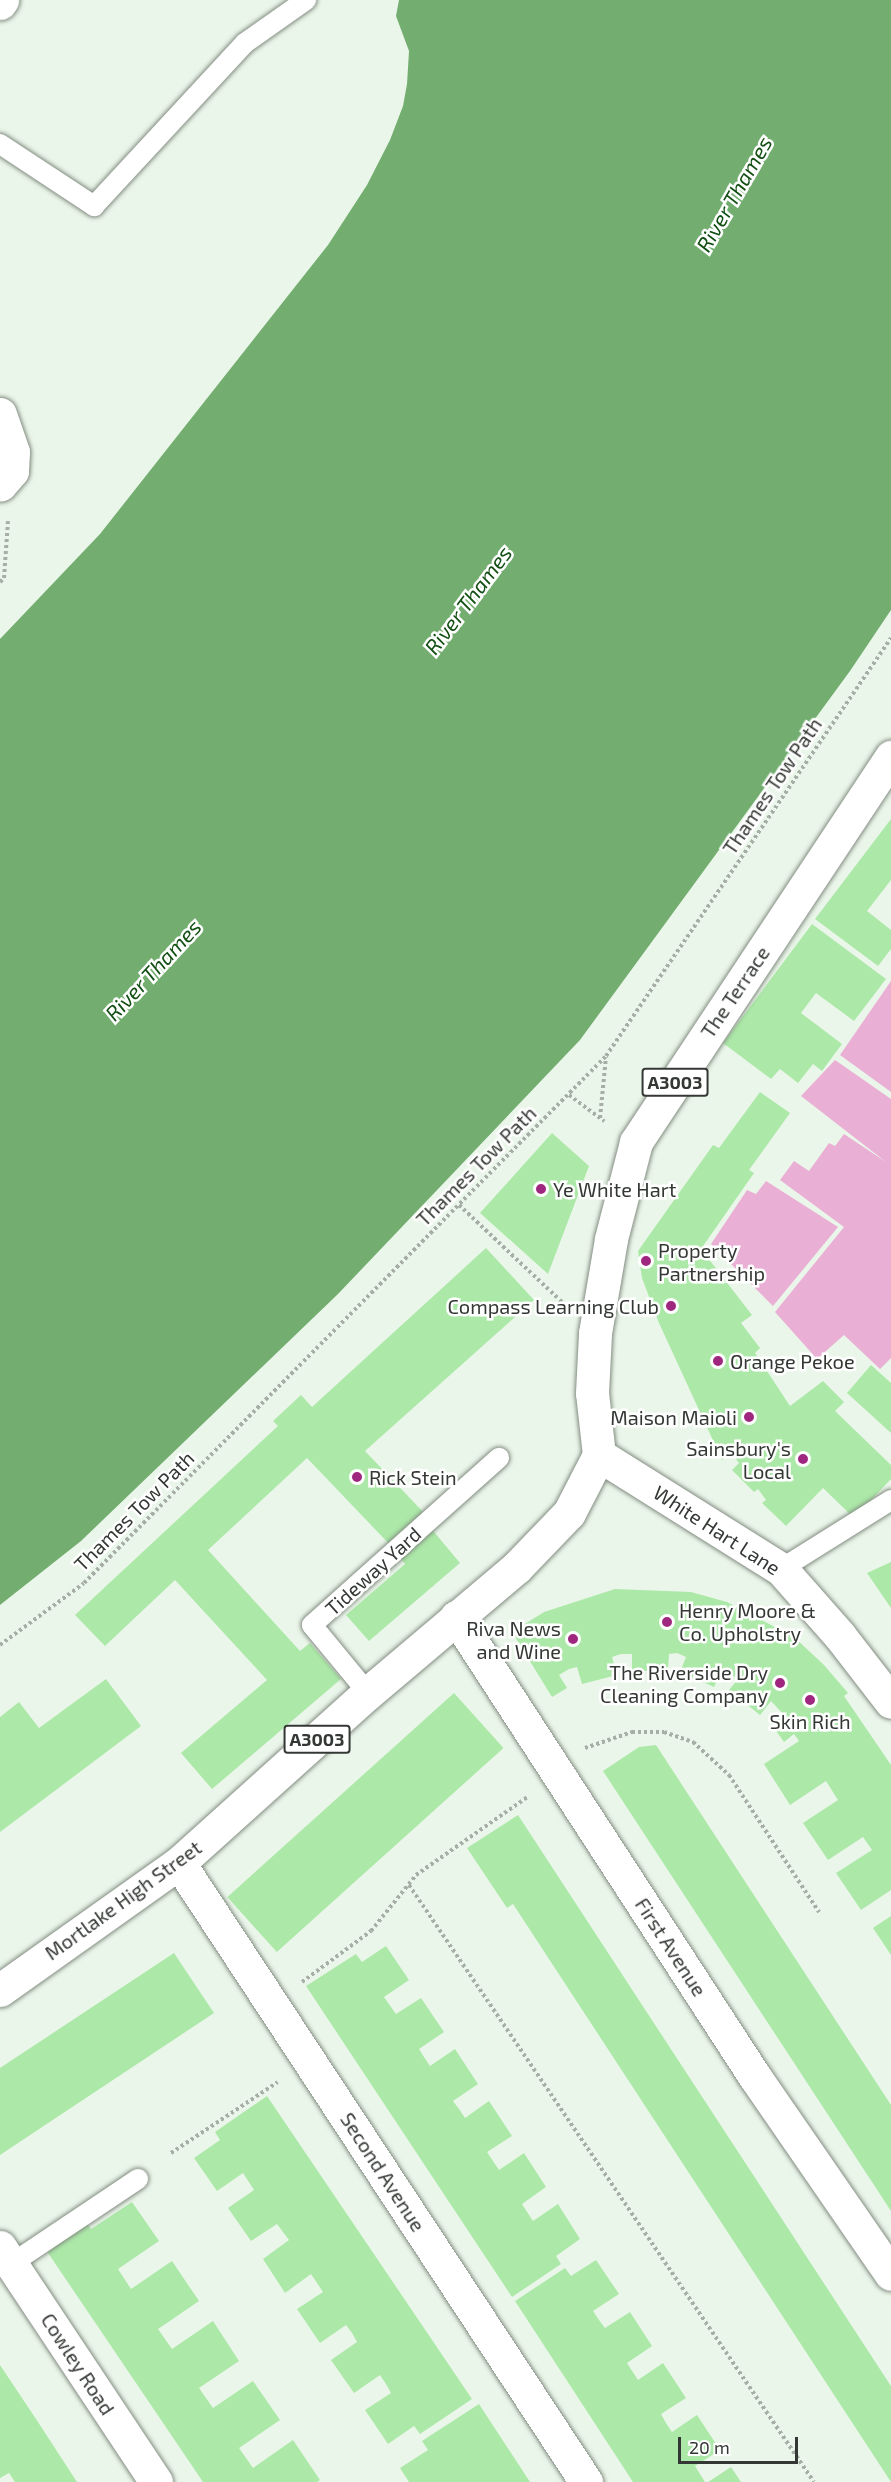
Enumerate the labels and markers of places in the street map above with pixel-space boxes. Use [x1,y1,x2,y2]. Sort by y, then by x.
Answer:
place label: Ye White Hart [553,1177,677,1201]
marker: Ye White Hart [534,1182,548,1196]
place label: Property Partnership [658,1238,765,1285]
marker: Property Partnership [639,1254,653,1268]
place label: Compass Learning Club [447,1294,659,1318]
marker: Compass Learning Club [664,1299,678,1313]
place label: Orange Pekoe [730,1349,855,1373]
marker: Orange Pekoe [711,1354,725,1368]
place label: Maison Maioli [610,1405,737,1429]
marker: Maison Maioli [742,1410,756,1424]
place label: Sainsbury's Local [686,1436,791,1483]
marker: Sainsbury's Local [796,1452,810,1466]
place label: Rick Stein [369,1465,457,1489]
marker: Rick Stein [350,1470,364,1484]
place label: Henry Moore & Co. Upholstry [679,1598,816,1645]
marker: Henry Moore & Co. Upholstry [660,1615,674,1629]
place label: Riva News and Wine [466,1616,561,1663]
marker: Riva News and Wine [566,1632,580,1646]
place label: The Riverside Dry Cleaning Company [600,1660,768,1707]
marker: The Riverside Dry Cleaning Company [773,1676,787,1690]
marker: Skin Rich [803,1693,817,1707]
place label: Skin Rich [769,1709,851,1733]

